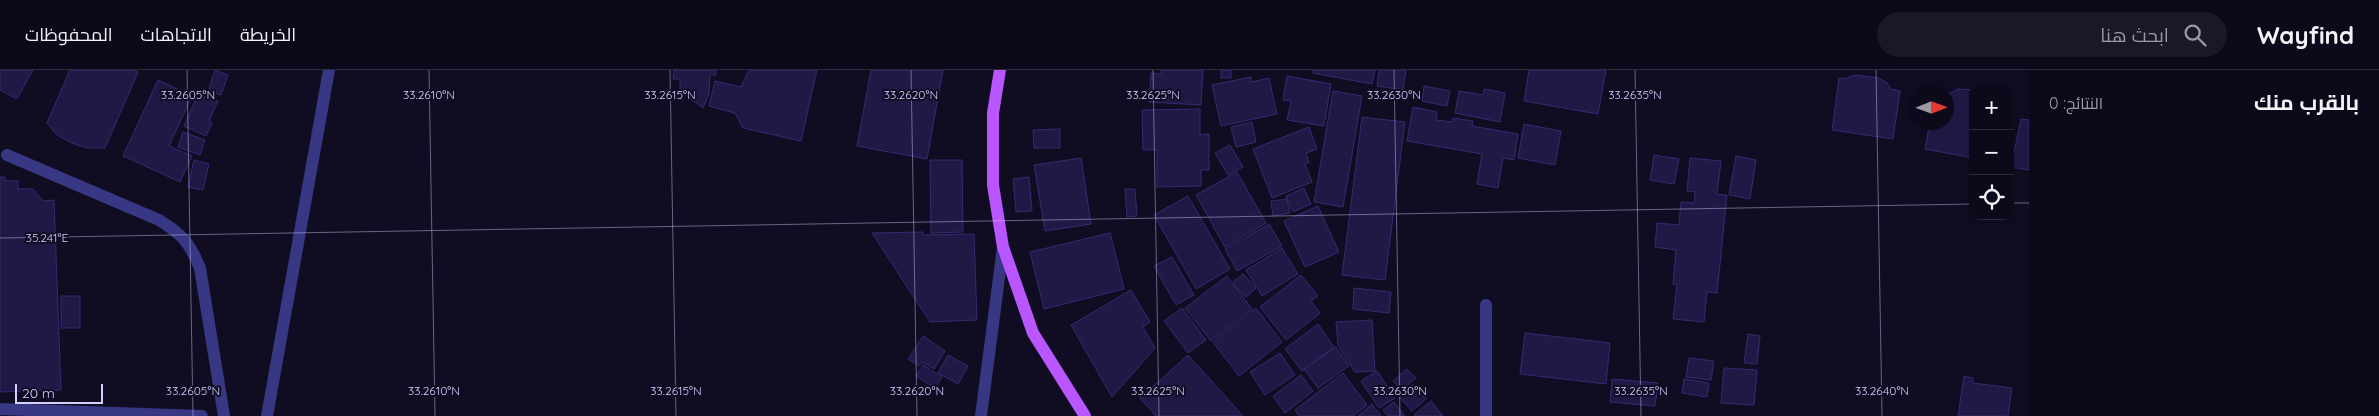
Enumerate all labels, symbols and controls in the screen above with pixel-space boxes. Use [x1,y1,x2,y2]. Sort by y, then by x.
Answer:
search box [1877,12,2227,57]
text: Wayfind [2257,20,2354,50]
icon: search [2181,21,2209,49]
text: المحفوظات [25,23,113,46]
text: الاتجاهات [141,23,212,46]
text: الخريطة [240,23,296,46]
text: ابحث هنا [2100,23,2169,47]
north arrow [1909,85,1954,130]
map controls [1969,85,2014,220]
button: + [1969,85,2014,130]
text: 33.2605°N [161,87,215,102]
text: 33.2610°N [403,87,455,102]
text: 33.2615°N [644,87,696,102]
text: 33.2620°N [884,87,938,102]
text: 33.2625°N [1126,87,1180,102]
text: 33.2630°N [1367,87,1421,102]
text: 33.2635°N [1608,87,1662,102]
text: بالقرب منك [2254,89,2359,115]
text: النتائج: 0 [2049,93,2103,113]
button: − [1969,130,2014,175]
button: locate [1969,175,2014,220]
text: 35.241°E [26,230,68,245]
scale bar [15,381,102,404]
text: 33.2605°N [166,383,220,398]
text: 33.2610°N [408,383,460,398]
text: 33.2615°N [650,383,702,398]
text: 33.2620°N [890,383,944,398]
text: 33.2625°N [1131,383,1185,398]
text: 33.2630°N [1373,383,1427,398]
text: 33.2635°N [1614,383,1668,398]
text: 33.2640°N [1855,383,1909,398]
text: 20 m [22,384,55,402]

